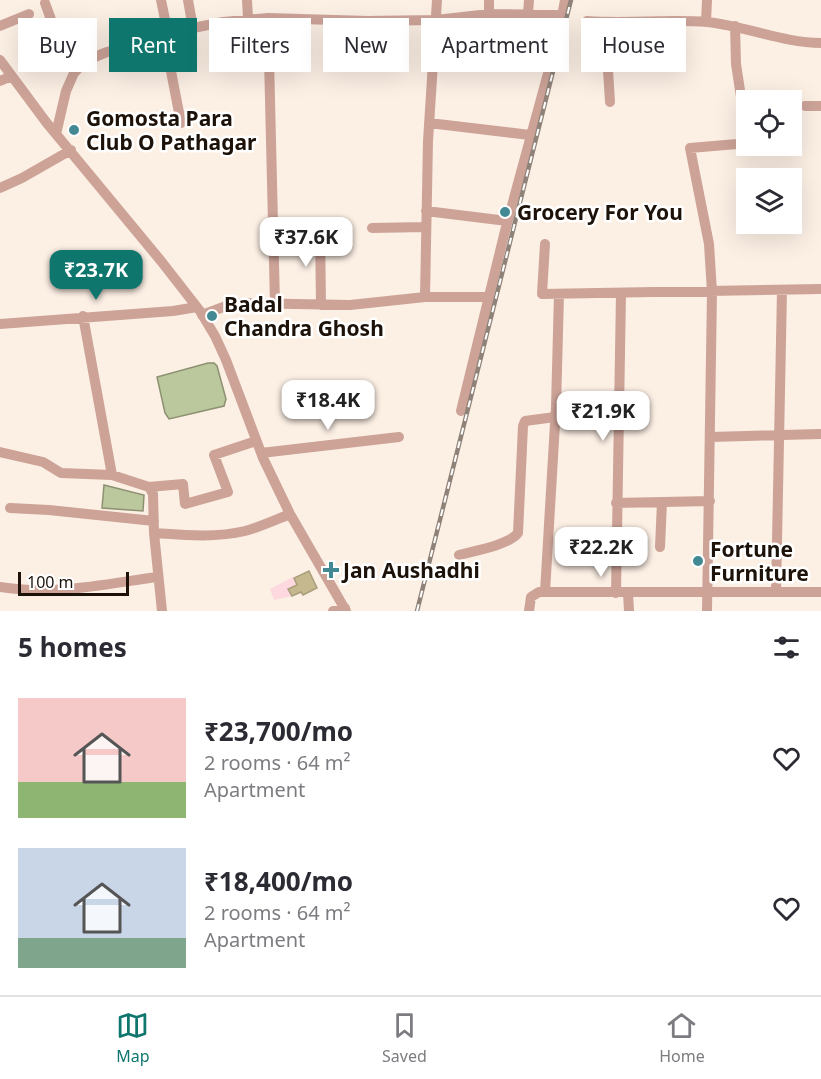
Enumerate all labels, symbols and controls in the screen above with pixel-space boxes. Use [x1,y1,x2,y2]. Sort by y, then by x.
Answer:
chip: Buy [18,18,97,72]
chip: Rent [109,18,197,72]
chip: Filters [209,18,311,72]
chip: New [323,18,409,72]
chip: Apartment [421,18,569,72]
chip: House [581,18,686,72]
map controls [736,90,802,234]
button: locate [736,90,802,156]
place label: Gomosta Para Club O Pathagar [86,104,257,156]
marker: Gomosta Para Club O Pathagar [67,123,81,137]
button: layers [736,168,802,234]
place label: Grocery For You [517,198,683,226]
marker: Grocery For You [498,205,512,219]
pin: ₹37.6K [257,217,355,268]
text: ₹37.6K [274,223,338,250]
pin: ₹23.7K [47,250,145,301]
text: ₹23.7K [64,256,128,283]
place label: Badal Chandra Ghosh [224,290,384,342]
marker: Badal Chandra Ghosh [205,309,219,323]
pin: ₹18.4K [279,380,377,431]
text: ₹18.4K [296,386,360,413]
pin: ₹21.9K [554,391,652,442]
text: ₹21.9K [571,397,635,424]
pin: ₹22.2K [552,527,650,578]
text: ₹22.2K [569,533,633,560]
place label: Fortune Furniture [710,535,809,587]
marker: Fortune Furniture [691,554,705,568]
place label: Jan Aushadhi [341,556,480,584]
marker: Jan Aushadhi [324,563,338,577]
scale bar [18,569,129,596]
text: 100 m [27,571,74,593]
text: 5 homes [18,629,127,665]
icon: filters [770,631,803,664]
text: ₹23,700/mo [204,713,353,749]
icon: home [66,722,138,794]
icon: heart [770,742,803,775]
text: 2 rooms · 64 m² [204,749,351,776]
text: Apartment [204,776,305,803]
text: ₹18,400/mo [204,863,353,899]
icon: home [66,872,138,944]
icon: heart [770,892,803,925]
text: 2 rooms · 64 m² [204,899,351,926]
text: Apartment [204,926,305,953]
tab: Map [116,1009,150,1067]
tab: Saved [382,1009,427,1067]
tab: Home [659,1009,705,1067]

